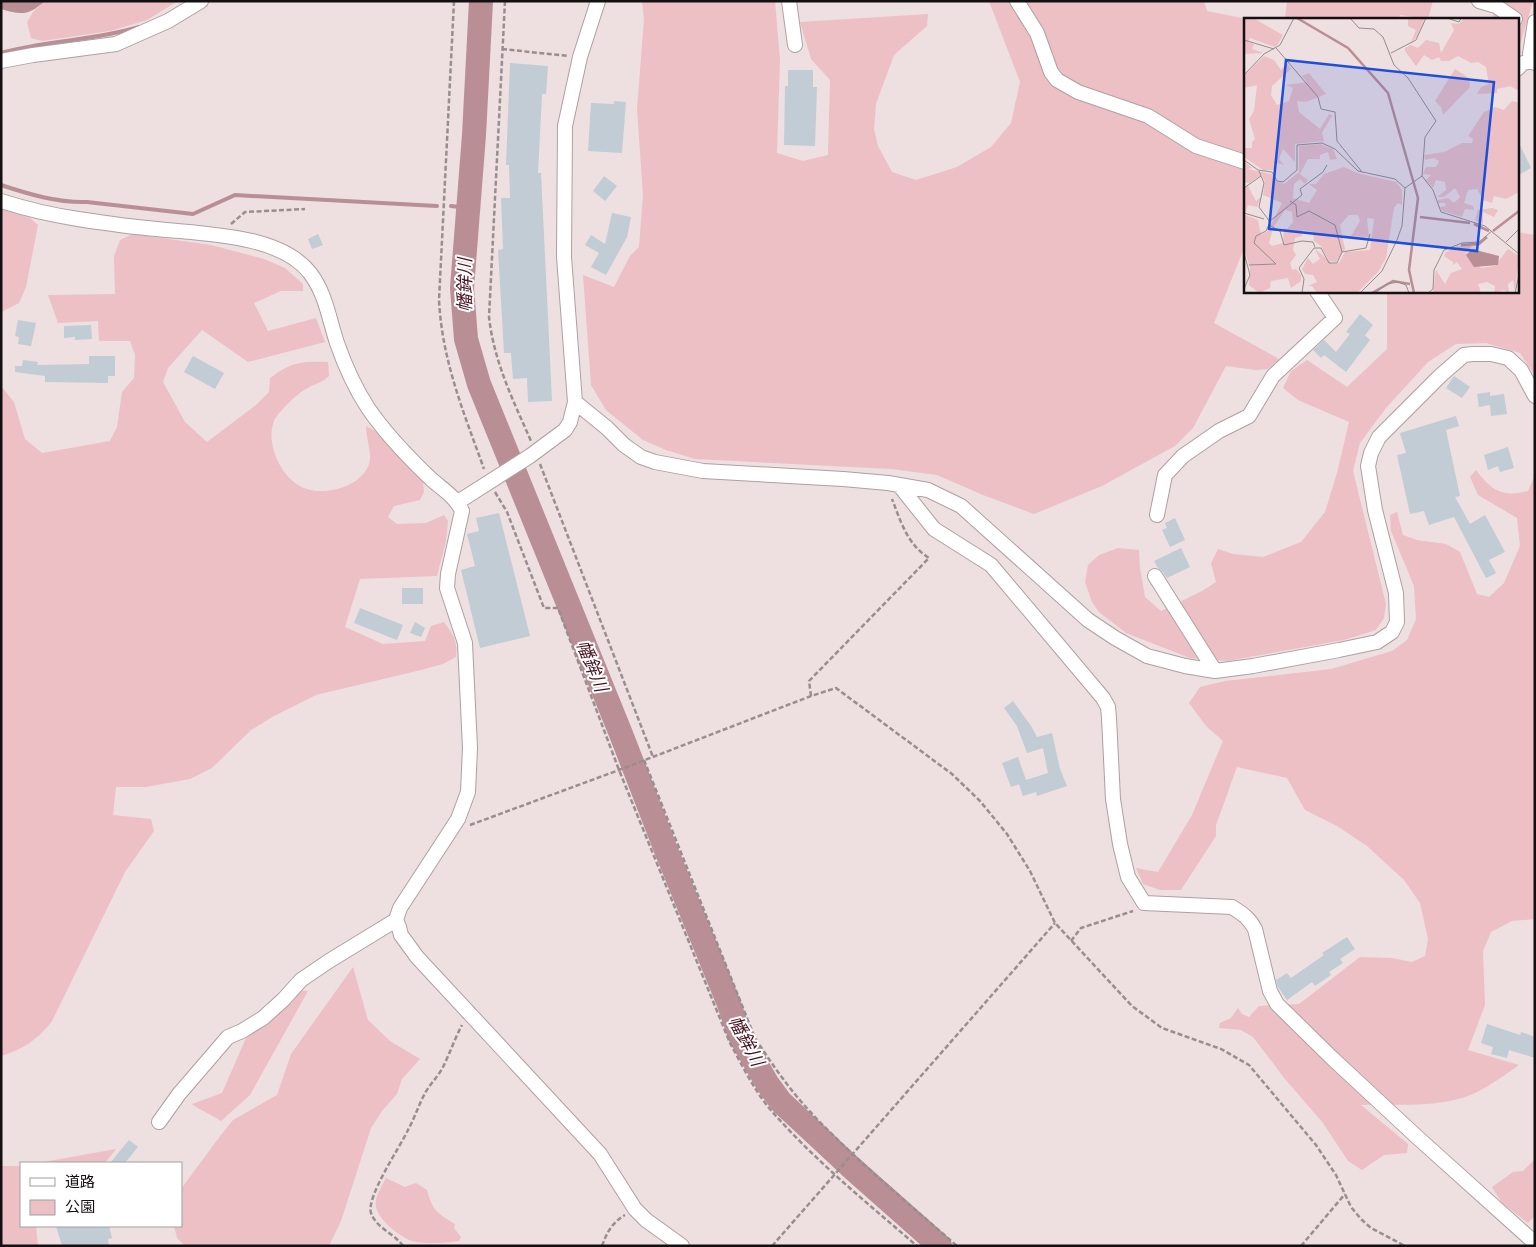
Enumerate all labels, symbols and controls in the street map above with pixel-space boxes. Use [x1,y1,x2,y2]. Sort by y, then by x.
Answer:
inset map [1244,18,1518,292]
water label: 幡鉾川 [454,256,476,312]
water label: 幡鉾川 [572,637,613,697]
water label: 幡鉾川 [724,1012,769,1072]
legend [20,1162,182,1227]
text: 道路 [65,1173,95,1191]
text: 公園 [65,1198,95,1216]

